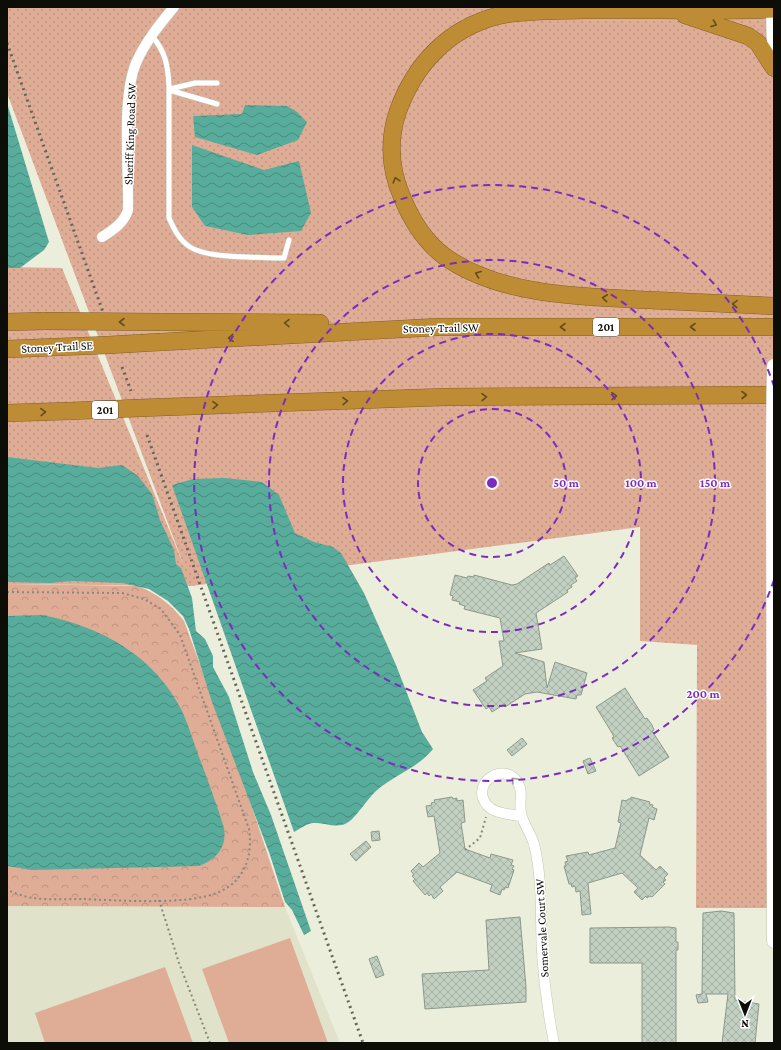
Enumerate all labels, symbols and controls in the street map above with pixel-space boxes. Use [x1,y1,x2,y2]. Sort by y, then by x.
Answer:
one-way arrow [710,19,718,27]
street label: Sheriff King Road SW [121,83,139,185]
one-way arrow [392,177,401,184]
one-way arrow [475,271,482,279]
one-way arrow [602,293,608,302]
one-way arrow [732,300,738,309]
one-way arrow [119,318,125,326]
road number: 201 [593,318,619,336]
one-way arrow [284,319,290,327]
street label: Stoney Trail SW [403,320,479,336]
one-way arrow [560,323,566,331]
one-way arrow [690,323,696,331]
one-way arrow [228,334,234,343]
street label: Stoney Trail SE [21,338,94,356]
one-way arrow [741,391,747,399]
one-way arrow [611,392,617,400]
one-way arrow [481,393,487,401]
one-way arrow [342,397,348,405]
road number: 201 [92,401,118,419]
one-way arrow [212,401,218,410]
one-way arrow [40,408,46,416]
centre of rings [485,476,499,490]
text: 50 m [553,476,580,490]
text: 100 m [625,476,658,490]
text: 150 m [700,476,731,490]
text: 200 m [686,687,720,701]
one-way arrow [512,777,519,785]
street label: Somervale Court SW [532,878,552,978]
north arrow [725,994,765,1034]
text: N [741,1018,749,1030]

